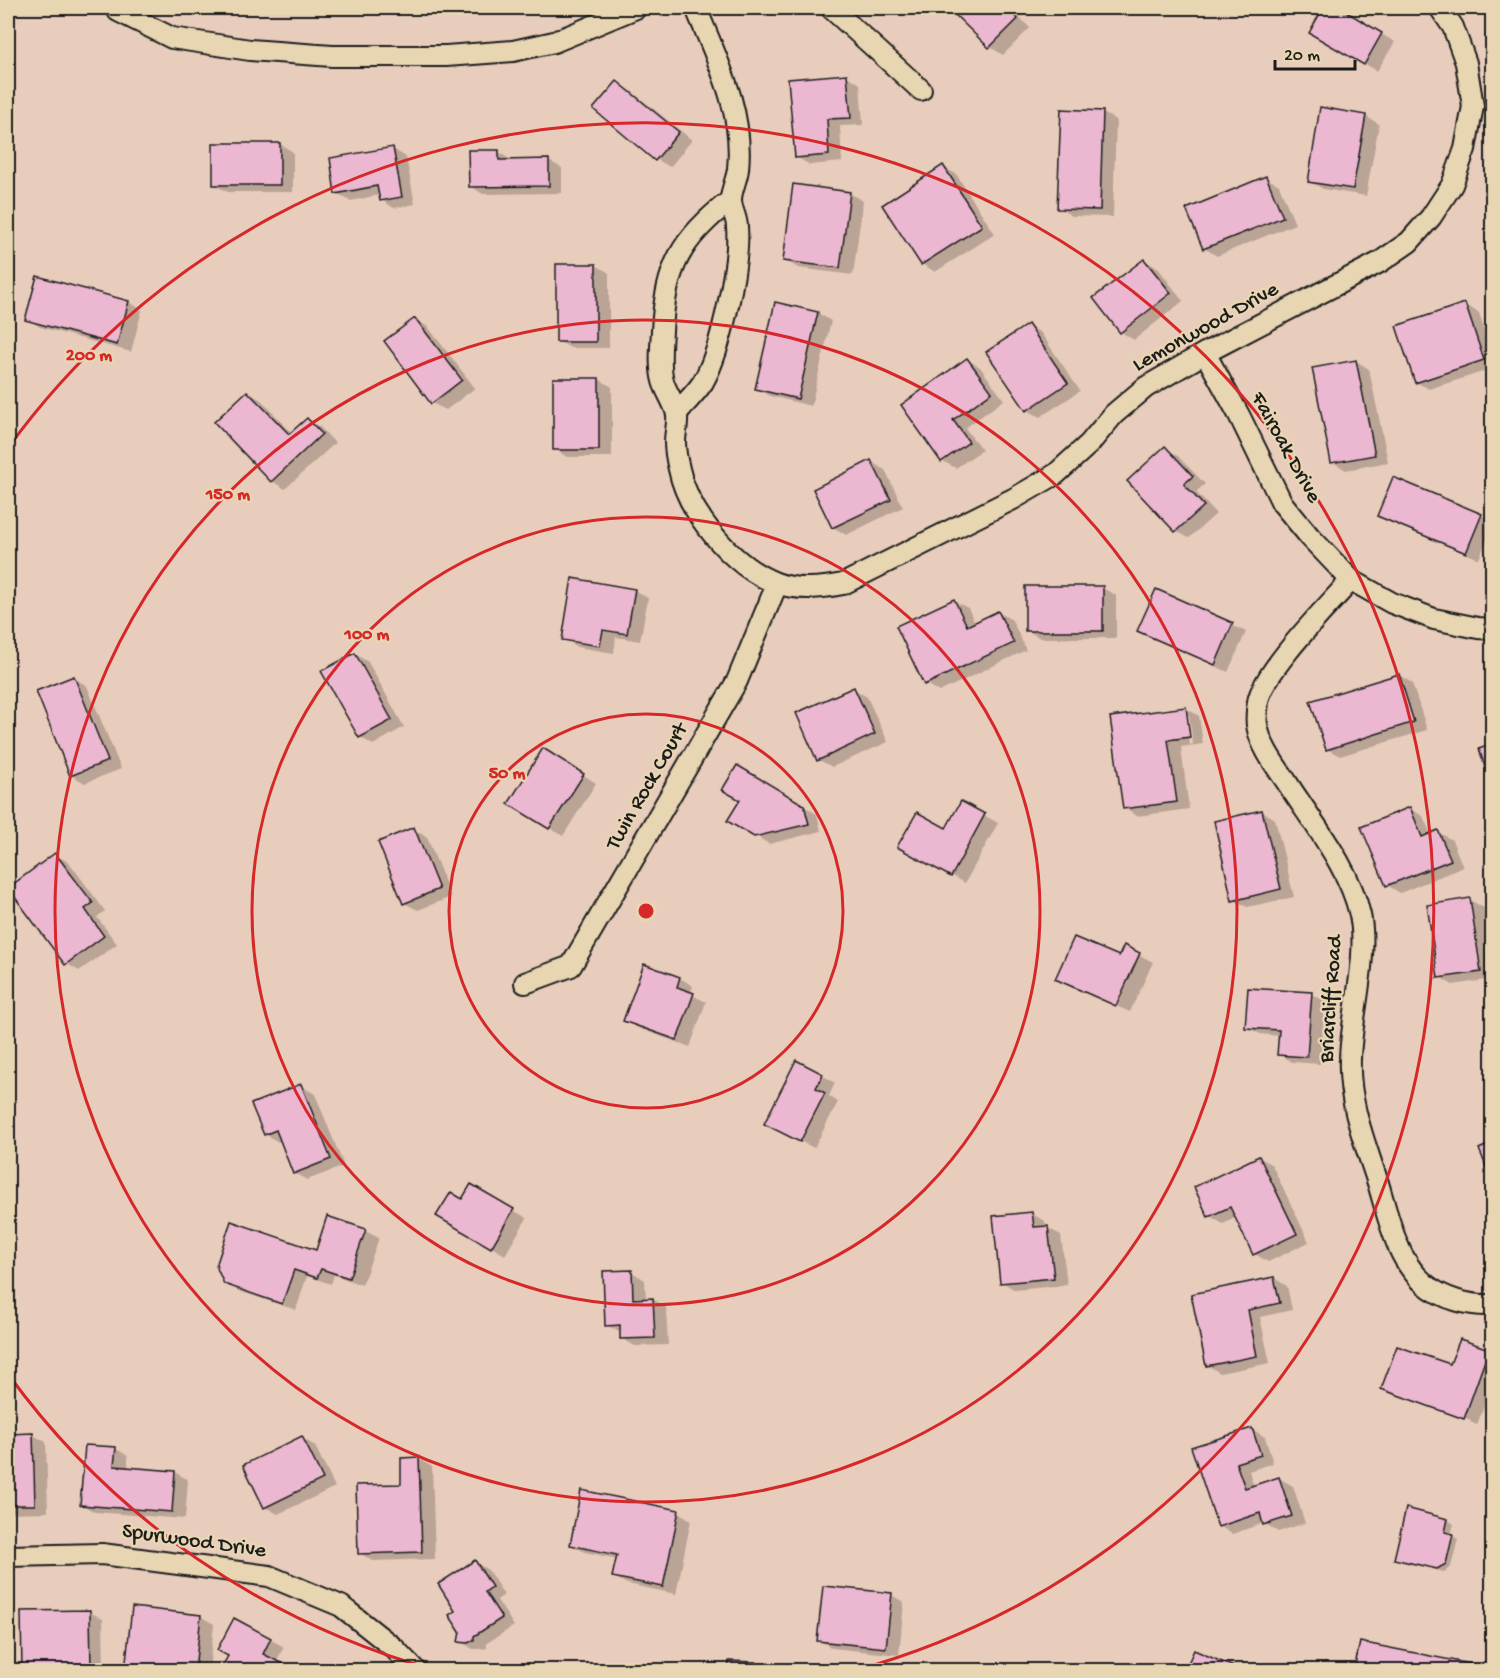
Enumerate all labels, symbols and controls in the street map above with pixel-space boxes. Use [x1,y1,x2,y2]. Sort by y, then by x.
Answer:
scale bar [1275,33,1354,71]
text: 20 m [1284,46,1320,67]
street label: Lemonwood Drive [1128,277,1284,379]
text: 200 m [66,346,112,367]
street label: Fairoak Drive [1243,387,1326,508]
text: 150 m [205,485,250,506]
text: 100 m [344,625,390,646]
street label: Twin Rock Court [600,717,696,857]
text: 50 m [489,764,526,785]
centre of rings [636,901,656,921]
street label: Briarcliff Road [1315,932,1350,1065]
street label: Spurwood Drive [120,1519,268,1565]

